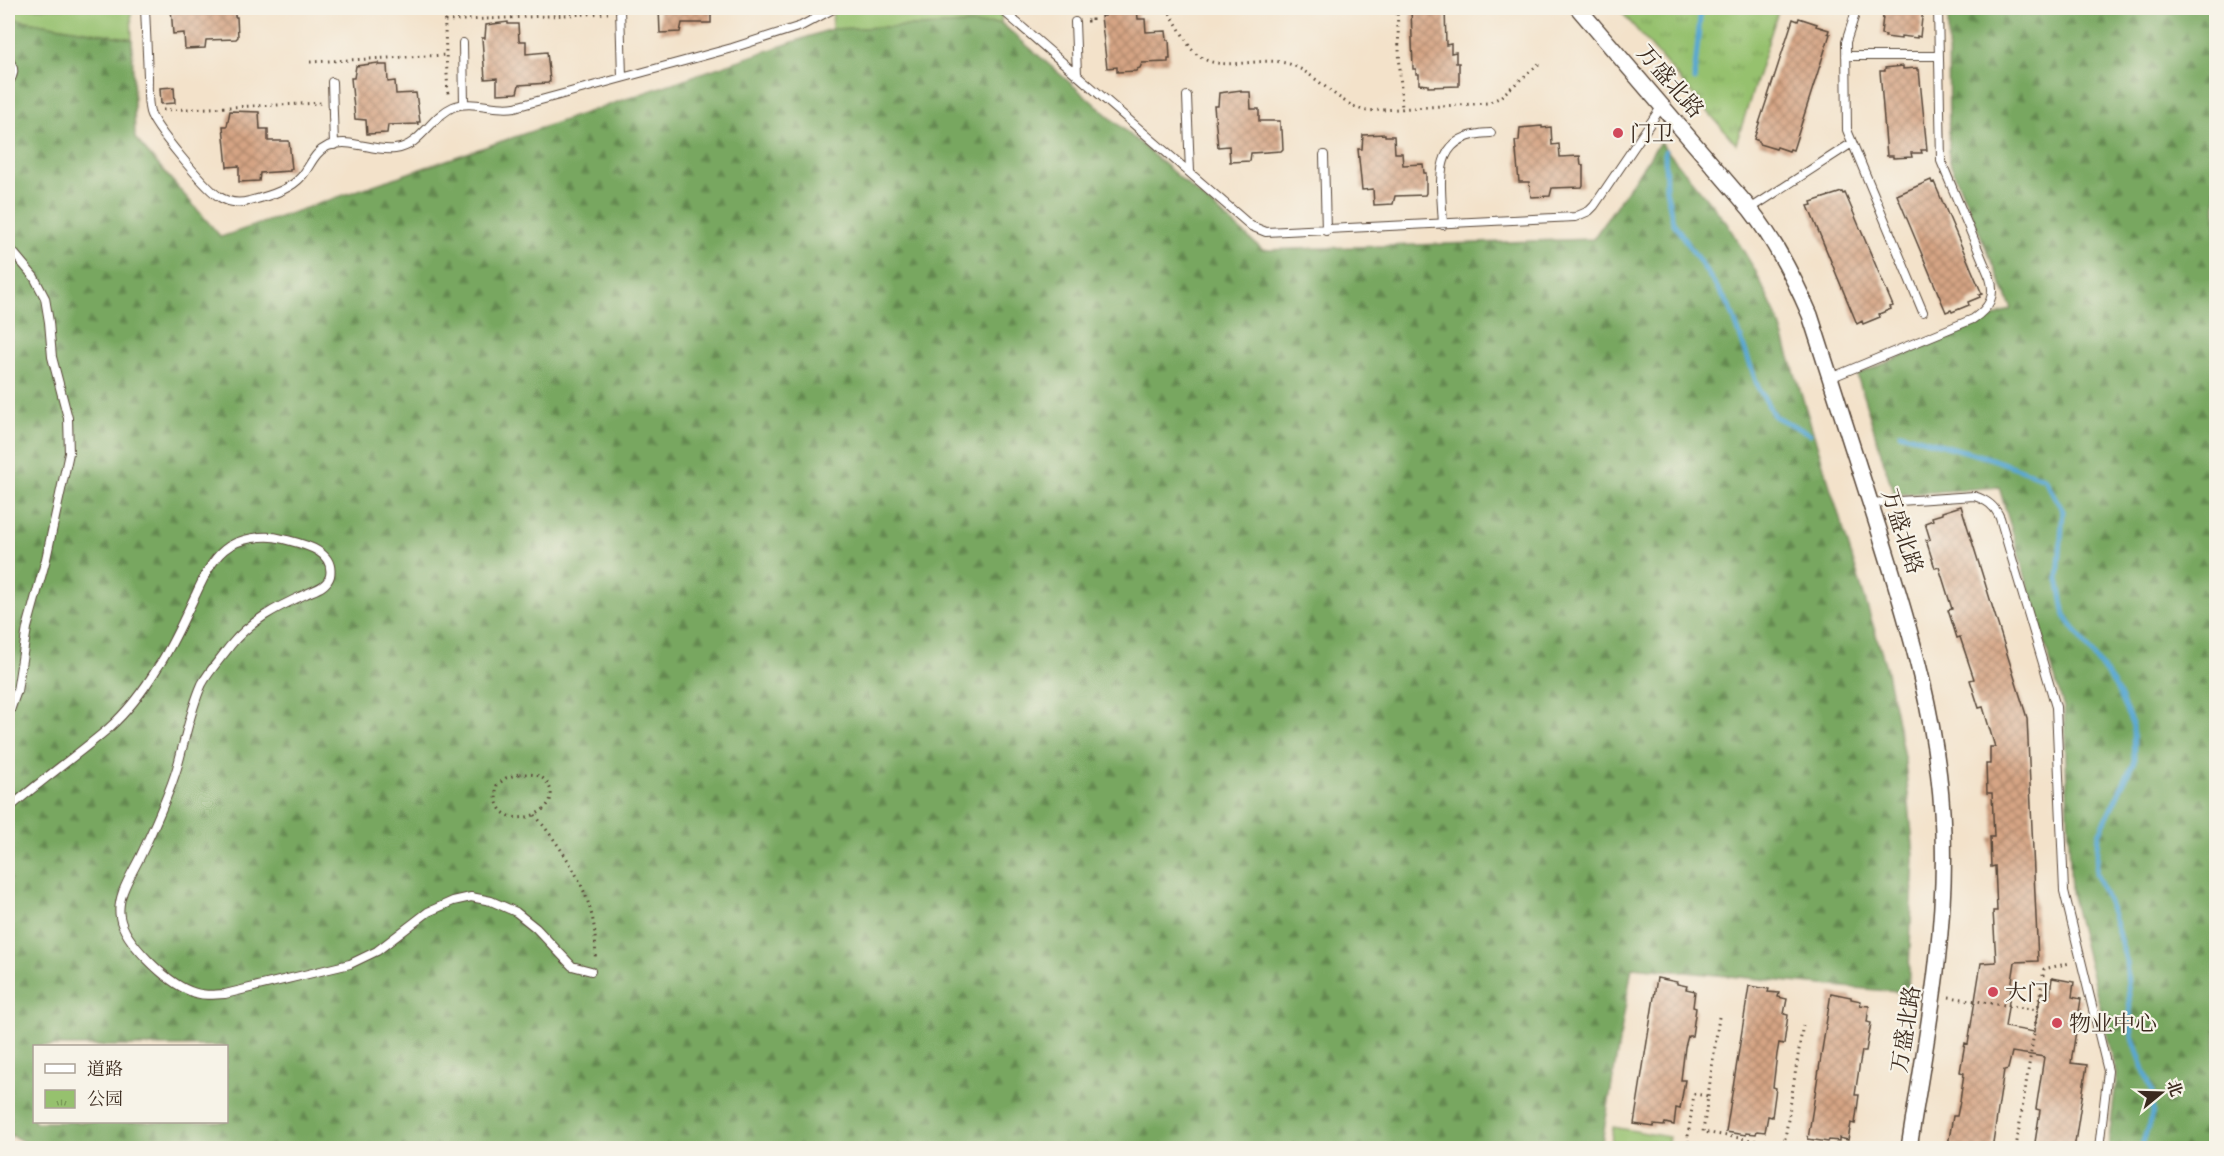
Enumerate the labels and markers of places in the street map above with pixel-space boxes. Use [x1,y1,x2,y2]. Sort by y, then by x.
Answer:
place label: 门卫 [1630,121,1674,148]
marker: 门卫 [1611,126,1625,140]
place label: 大门 [2005,980,2049,1007]
marker: 大门 [1986,985,2000,999]
place label: 物业中心 [2069,1011,2157,1038]
marker: 物业中心 [2050,1016,2064,1030]

